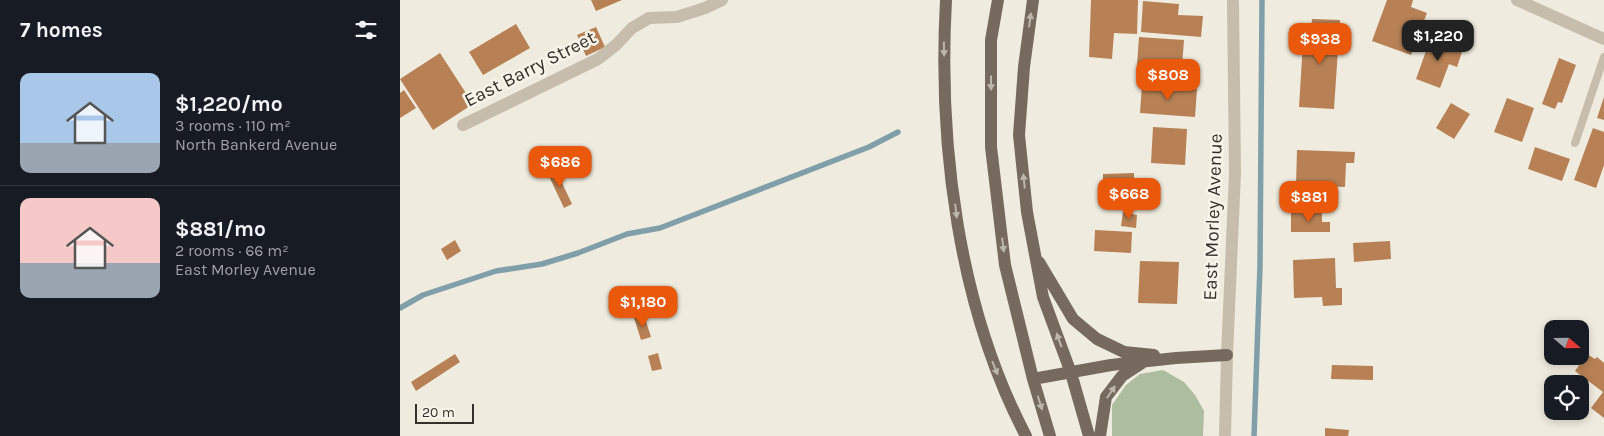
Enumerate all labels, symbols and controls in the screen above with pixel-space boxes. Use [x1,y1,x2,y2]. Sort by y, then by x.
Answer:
one-way arrow [1026,11,1034,27]
icon: filters [352,16,380,44]
text: 7 homes [20,18,103,42]
pin: $1,220 [1397,20,1479,62]
pin: $938 [1290,22,1350,65]
street label: East Barry Street [461,26,599,112]
text: $1,220 [1413,26,1463,45]
text: $938 [1299,29,1341,48]
one-way arrow [940,41,948,57]
pin: $808 [1138,58,1198,101]
text: $808 [1147,65,1189,84]
one-way arrow [987,75,995,91]
text: $1,220/mo [175,92,283,116]
icon: home [60,93,120,153]
text: 3 rooms · 110 m² [175,116,291,135]
street label: East Morley Avenue [1199,133,1227,301]
text: North Bankerd Avenue [175,135,337,154]
pin: $686 [530,146,590,188]
text: $686 [540,152,580,171]
one-way arrow [1020,173,1028,189]
pin: $668 [1099,178,1159,220]
pin: $881 [1279,180,1339,223]
text: $668 [1109,184,1149,203]
text: $881 [1290,187,1328,206]
one-way arrow [952,203,960,219]
text: $881/mo [175,217,266,241]
icon: home [60,218,120,278]
one-way arrow [999,237,1007,253]
text: 2 rooms · 66 m² [175,241,289,260]
text: East Morley Avenue [175,260,316,279]
pin: $1,180 [602,286,684,328]
text: $1,180 [620,292,666,311]
north arrow [1544,320,1589,365]
map controls [1544,320,1589,420]
one-way arrow [1055,332,1062,347]
one-way arrow [992,361,1000,375]
button: locate [1544,375,1589,420]
one-way arrow [1106,385,1116,399]
one-way arrow [1036,396,1044,411]
scale bar [415,401,474,424]
text: 20 m [422,404,455,421]

